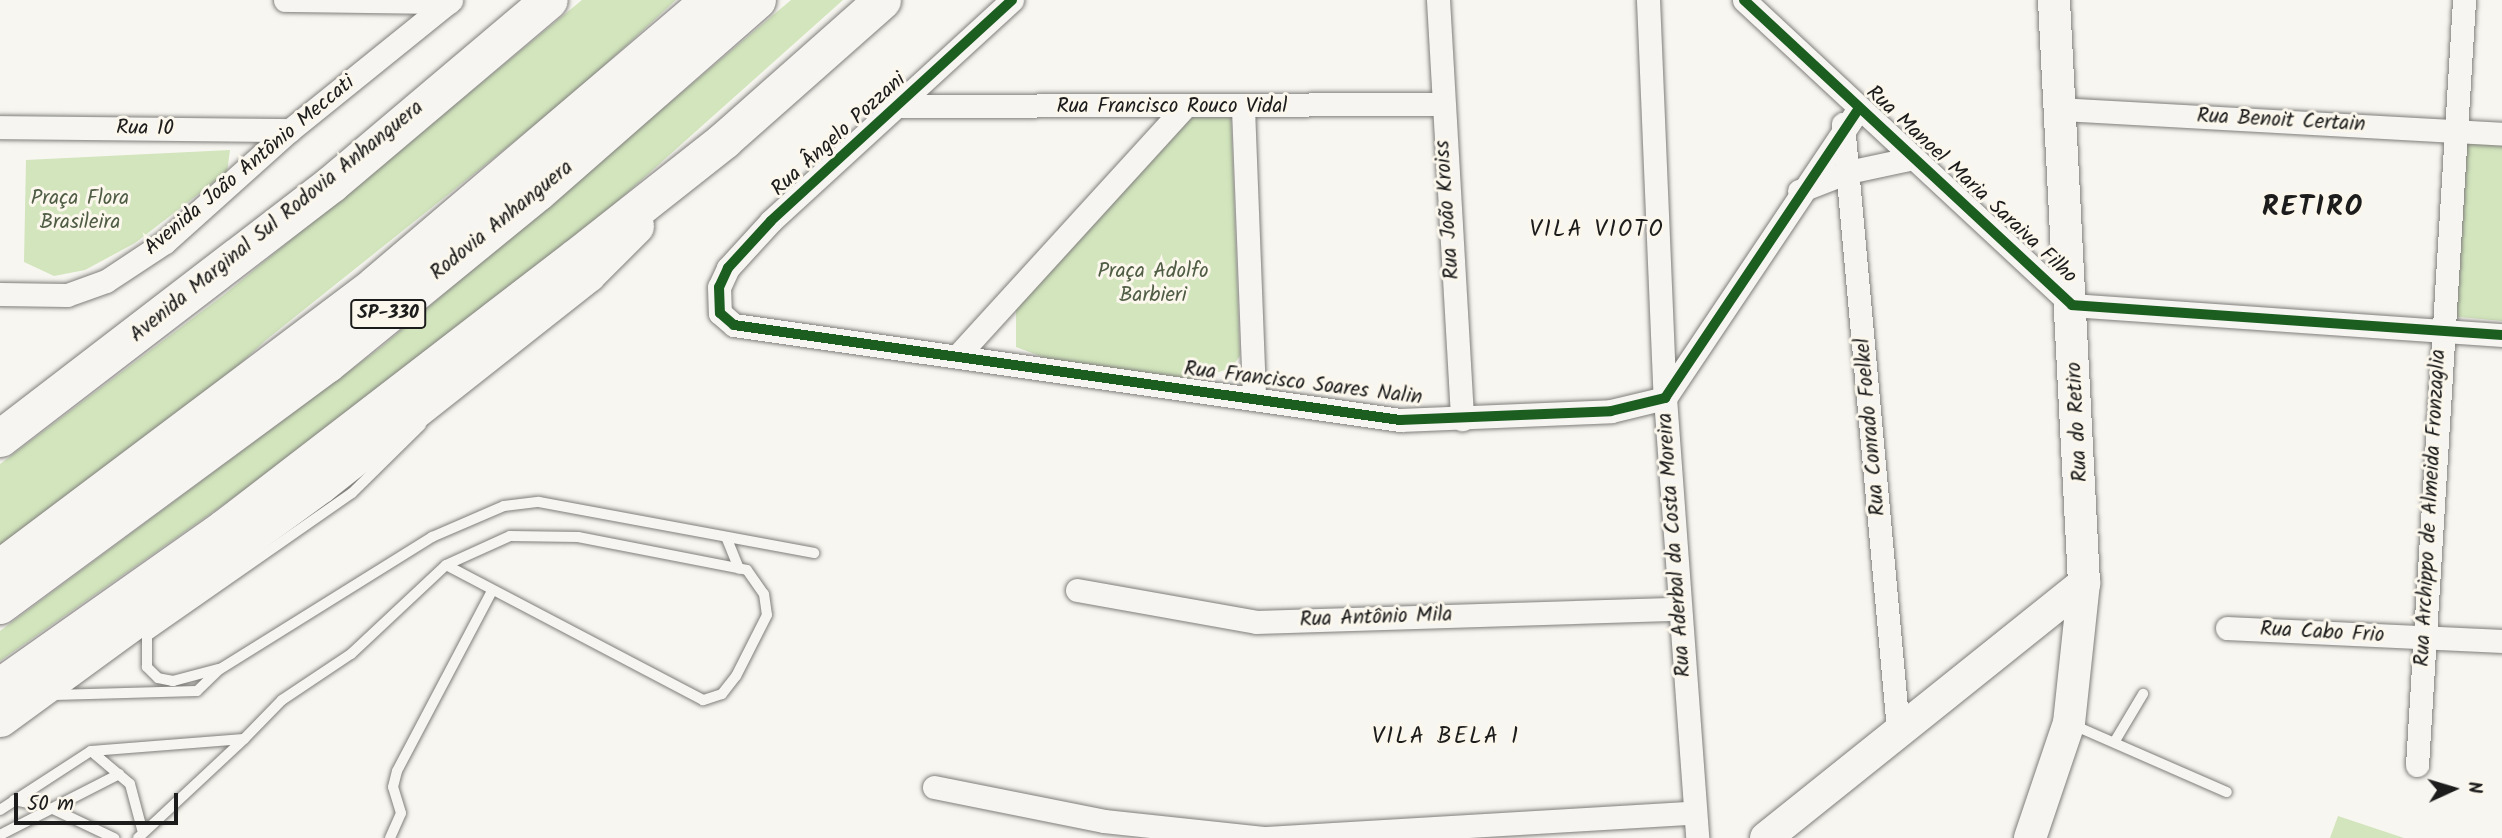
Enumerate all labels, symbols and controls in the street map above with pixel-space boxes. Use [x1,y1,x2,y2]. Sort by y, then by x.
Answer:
street label: Rua Ângelo Pozzani [766,68,912,202]
street label: Avenida João Antônio Meccati [140,71,360,261]
street label: Rua Manoel Maria Saraiva Filho [1860,81,2082,289]
street label: Rua Francisco Rouco Vidal [1057,94,1287,120]
street label: Avenida Marginal Sul Rodovia Anhanguera [125,96,429,348]
street label: Rua Benoit Certain [2196,104,2366,138]
street label: Rua 10 [116,116,174,142]
street label: Rua João Kroiss [1431,139,1465,281]
street label: Rodovia Anhanguera [425,156,579,286]
park label: Praça Flora Brasileira [31,186,129,236]
district label: RETIRO [2263,191,2363,225]
district label: VILA VIOTO [1531,216,1663,244]
park label: Praça Adolfo Barbieri [1097,259,1209,309]
road number: SP-330 [350,298,426,330]
street label: Rua Conrado Foelkel [1851,337,1891,517]
street label: Rua Archippo de Almeida Fronzaglia [2410,349,2452,667]
street label: Rua Francisco Soares Nalin [1182,357,1424,411]
street label: Rua do Retiro [2062,361,2094,483]
street label: Rua Aderbal da Costa Moreira [1653,412,1697,678]
street label: Rua Antônio Mila [1299,603,1453,633]
street label: Rua Cabo Frio [2259,617,2385,649]
district label: VILA BELA 1 [1373,723,1519,751]
north arrow [2418,754,2488,824]
scale bar [18,778,182,822]
text: N [2459,781,2489,795]
text: 50 m [27,788,74,821]

